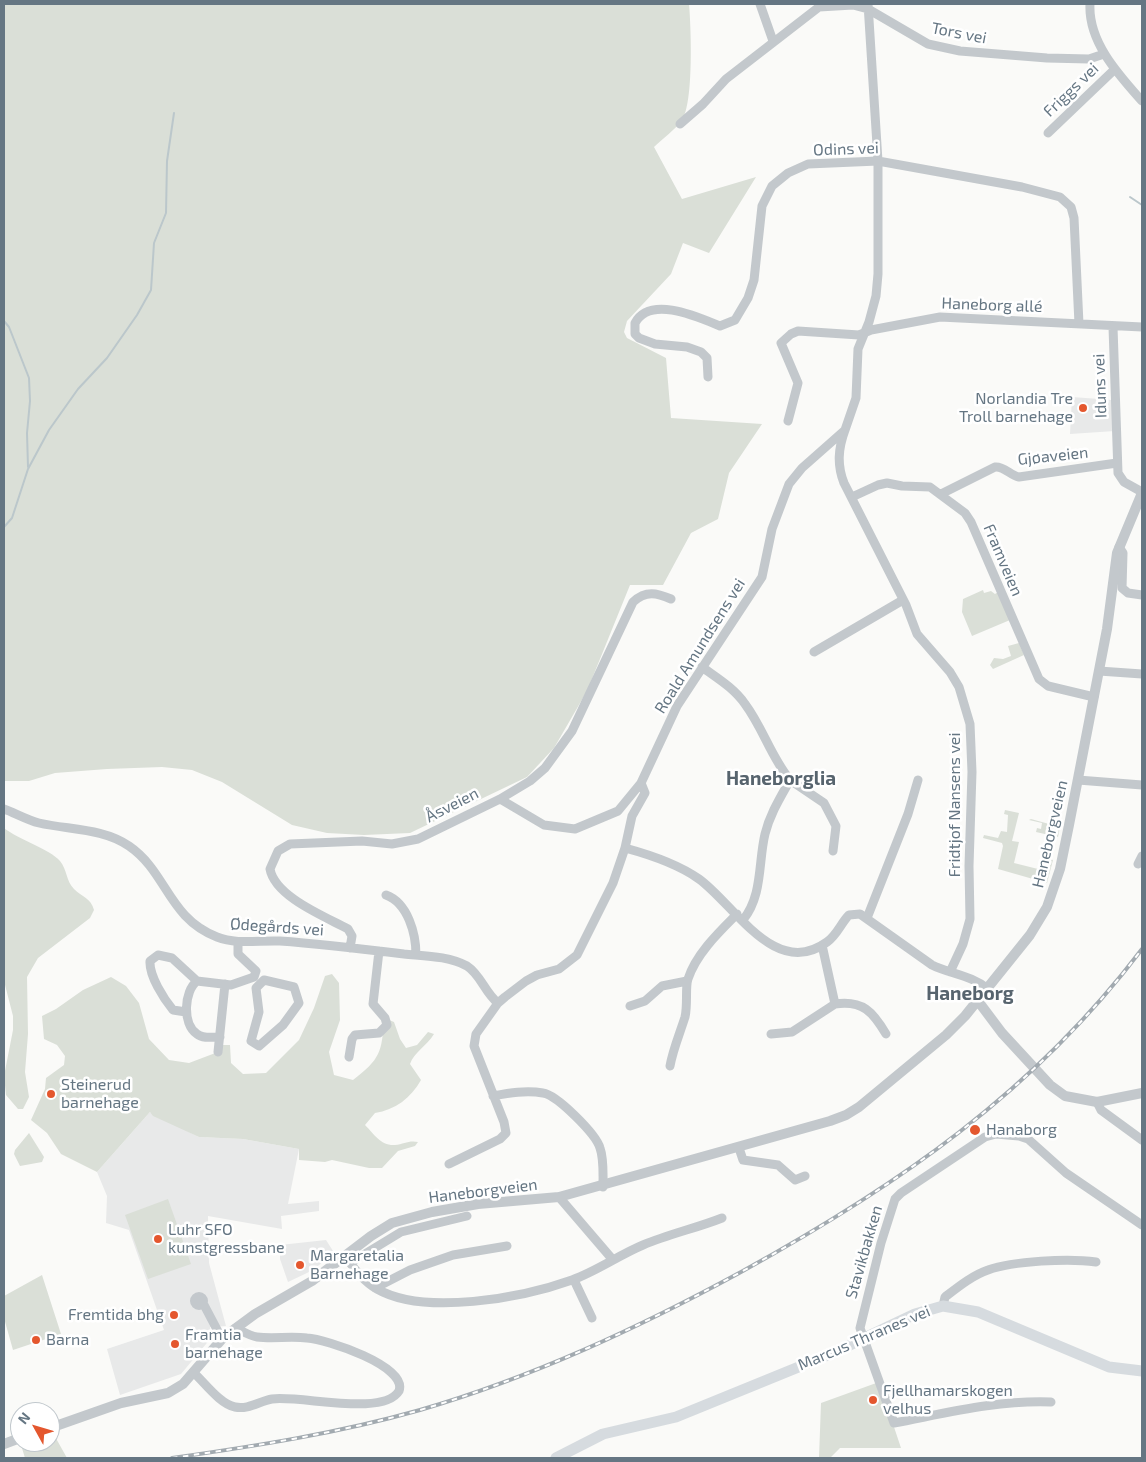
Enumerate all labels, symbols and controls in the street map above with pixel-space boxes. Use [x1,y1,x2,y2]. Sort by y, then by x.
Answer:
street label: Tors vei [930,18,988,48]
street label: Friggs vei [1039,59,1103,121]
street label: Odins vei [813,138,879,160]
street label: Haneborg allé [941,294,1043,316]
street label: Iduns vei [1089,353,1111,419]
place label: Norlandia Tre Troll barnehage [959,389,1073,427]
marker: Norlandia Tre Troll barnehage [1077,402,1089,414]
street label: Gjøaveien [1017,443,1089,469]
street label: Framveien [979,521,1027,599]
street label: Roald Amundsens vei [651,575,749,717]
street label: Fridtjof Nansens vei [945,733,965,877]
district label: Haneborglia [726,768,836,790]
street label: Haneborgveien [1028,778,1072,890]
street label: Åsveien [422,784,482,826]
street label: Ødegårds vei [229,914,325,940]
district label: Haneborg [926,983,1014,1005]
place label: Steinerud barnehage [61,1075,139,1113]
marker: Steinerud barnehage [45,1088,57,1100]
place label: Hanaborg [986,1120,1057,1140]
marker: Hanaborg [968,1123,982,1137]
street label: Haneborgveien [427,1175,539,1207]
street label: Stavikbakken [842,1203,886,1301]
place label: Luhr SFO kunstgressbane [168,1220,285,1258]
marker: Luhr SFO kunstgressbane [152,1233,164,1245]
place label: Margaretalia Barnehage [310,1246,404,1284]
marker: Margaretalia Barnehage [294,1259,306,1271]
street label: Marcus Thranes vei [795,1301,933,1375]
place label: Fremtida bhg [68,1305,164,1325]
marker: Fremtida bhg [168,1309,180,1321]
place label: Framtia barnehage [185,1325,263,1363]
place label: Barna [46,1330,89,1350]
marker: Barna [30,1334,42,1346]
marker: Framtia barnehage [169,1338,181,1350]
place label: Fjellhamarskogen velhus [883,1381,1013,1419]
marker: Fjellhamarskogen velhus [867,1394,879,1406]
north arrow [10,1402,60,1452]
text: N [14,1409,34,1427]

